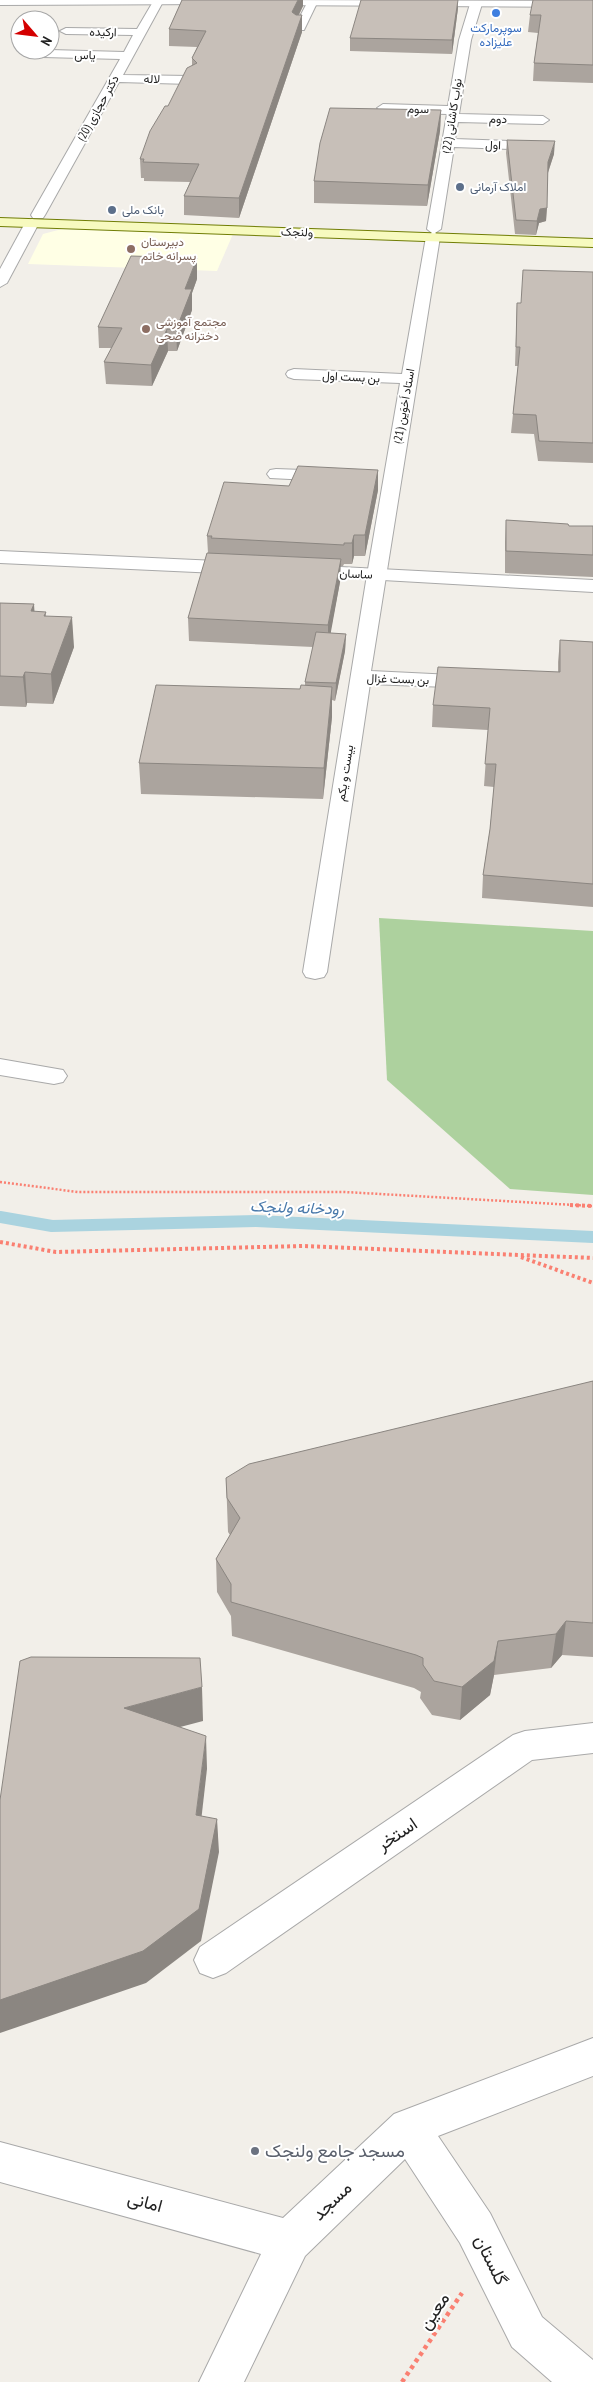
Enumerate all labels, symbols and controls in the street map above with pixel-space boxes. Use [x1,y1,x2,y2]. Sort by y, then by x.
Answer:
marker: سوپرمارکت علیزاده [490,7,502,19]
north arrow [10,10,60,60]
place label: سوپرمارکت علیزاده [470,20,522,50]
street label: ارکیده [89,24,117,40]
text: N [37,34,56,49]
street label: یاس [74,47,96,63]
street label: لاله [144,71,161,86]
street label: دکتر حجازی (20) [73,72,123,144]
street label: نواب کاشانی (22) [438,77,466,155]
street label: سوم [407,101,429,117]
street label: دوم [489,111,507,127]
street label: اول [485,137,501,153]
place label: املاک آرمانی [470,179,526,195]
marker: املاک آرمانی [454,181,466,193]
place label: بانک ملی [122,202,164,218]
marker: بانک ملی [106,204,118,216]
street label: ولنجک [281,223,313,241]
place label: دبیرستان پسرانه خاتم [141,234,196,264]
marker: دبیرستان پسرانه خاتم [125,243,137,255]
place label: مجتمع آموزشی دخترانه ضحی [156,314,226,344]
marker: مجتمع آموزشی دخترانه ضحی [140,323,152,335]
street label: بن بست اول [322,367,380,387]
street label: استاد اَخوَين (21) [390,367,418,445]
street label: ساسان [339,565,373,582]
street label: بن بست غزال [366,670,430,688]
street label: بیست و یکم [333,744,357,802]
water label: رودخانه ولنجک [250,1195,345,1220]
street label: استخر [371,1812,421,1856]
place label: مسجد جامع ولنجک [265,2139,405,2163]
marker: مسجد جامع ولنجک [249,2145,261,2157]
street label: مسجد [307,2176,356,2225]
street label: امانی [125,2186,165,2217]
street label: گلستان [470,2231,513,2289]
street label: معین [413,2288,454,2334]

